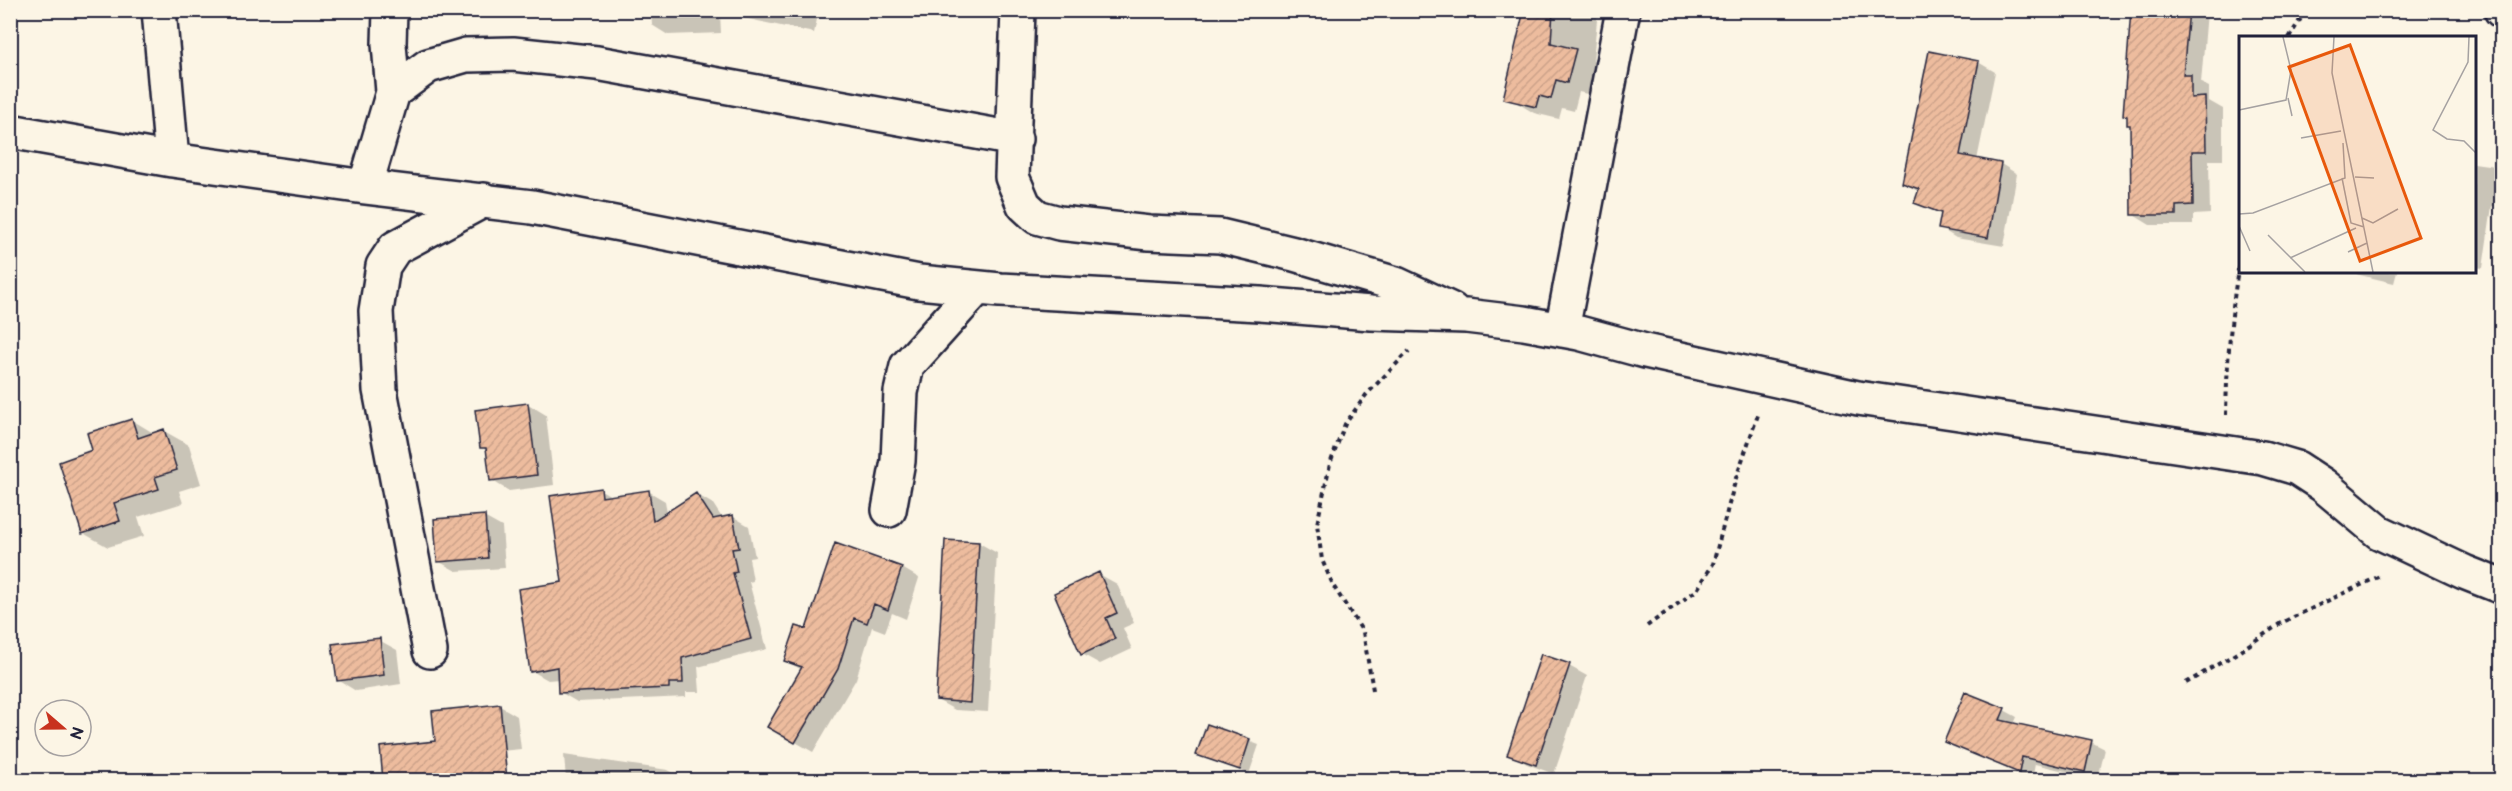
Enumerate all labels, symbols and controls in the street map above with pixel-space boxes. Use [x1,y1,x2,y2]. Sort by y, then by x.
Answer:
inset map [2239,36,2476,273]
north arrow [33,698,93,758]
text: N [65,724,87,742]

